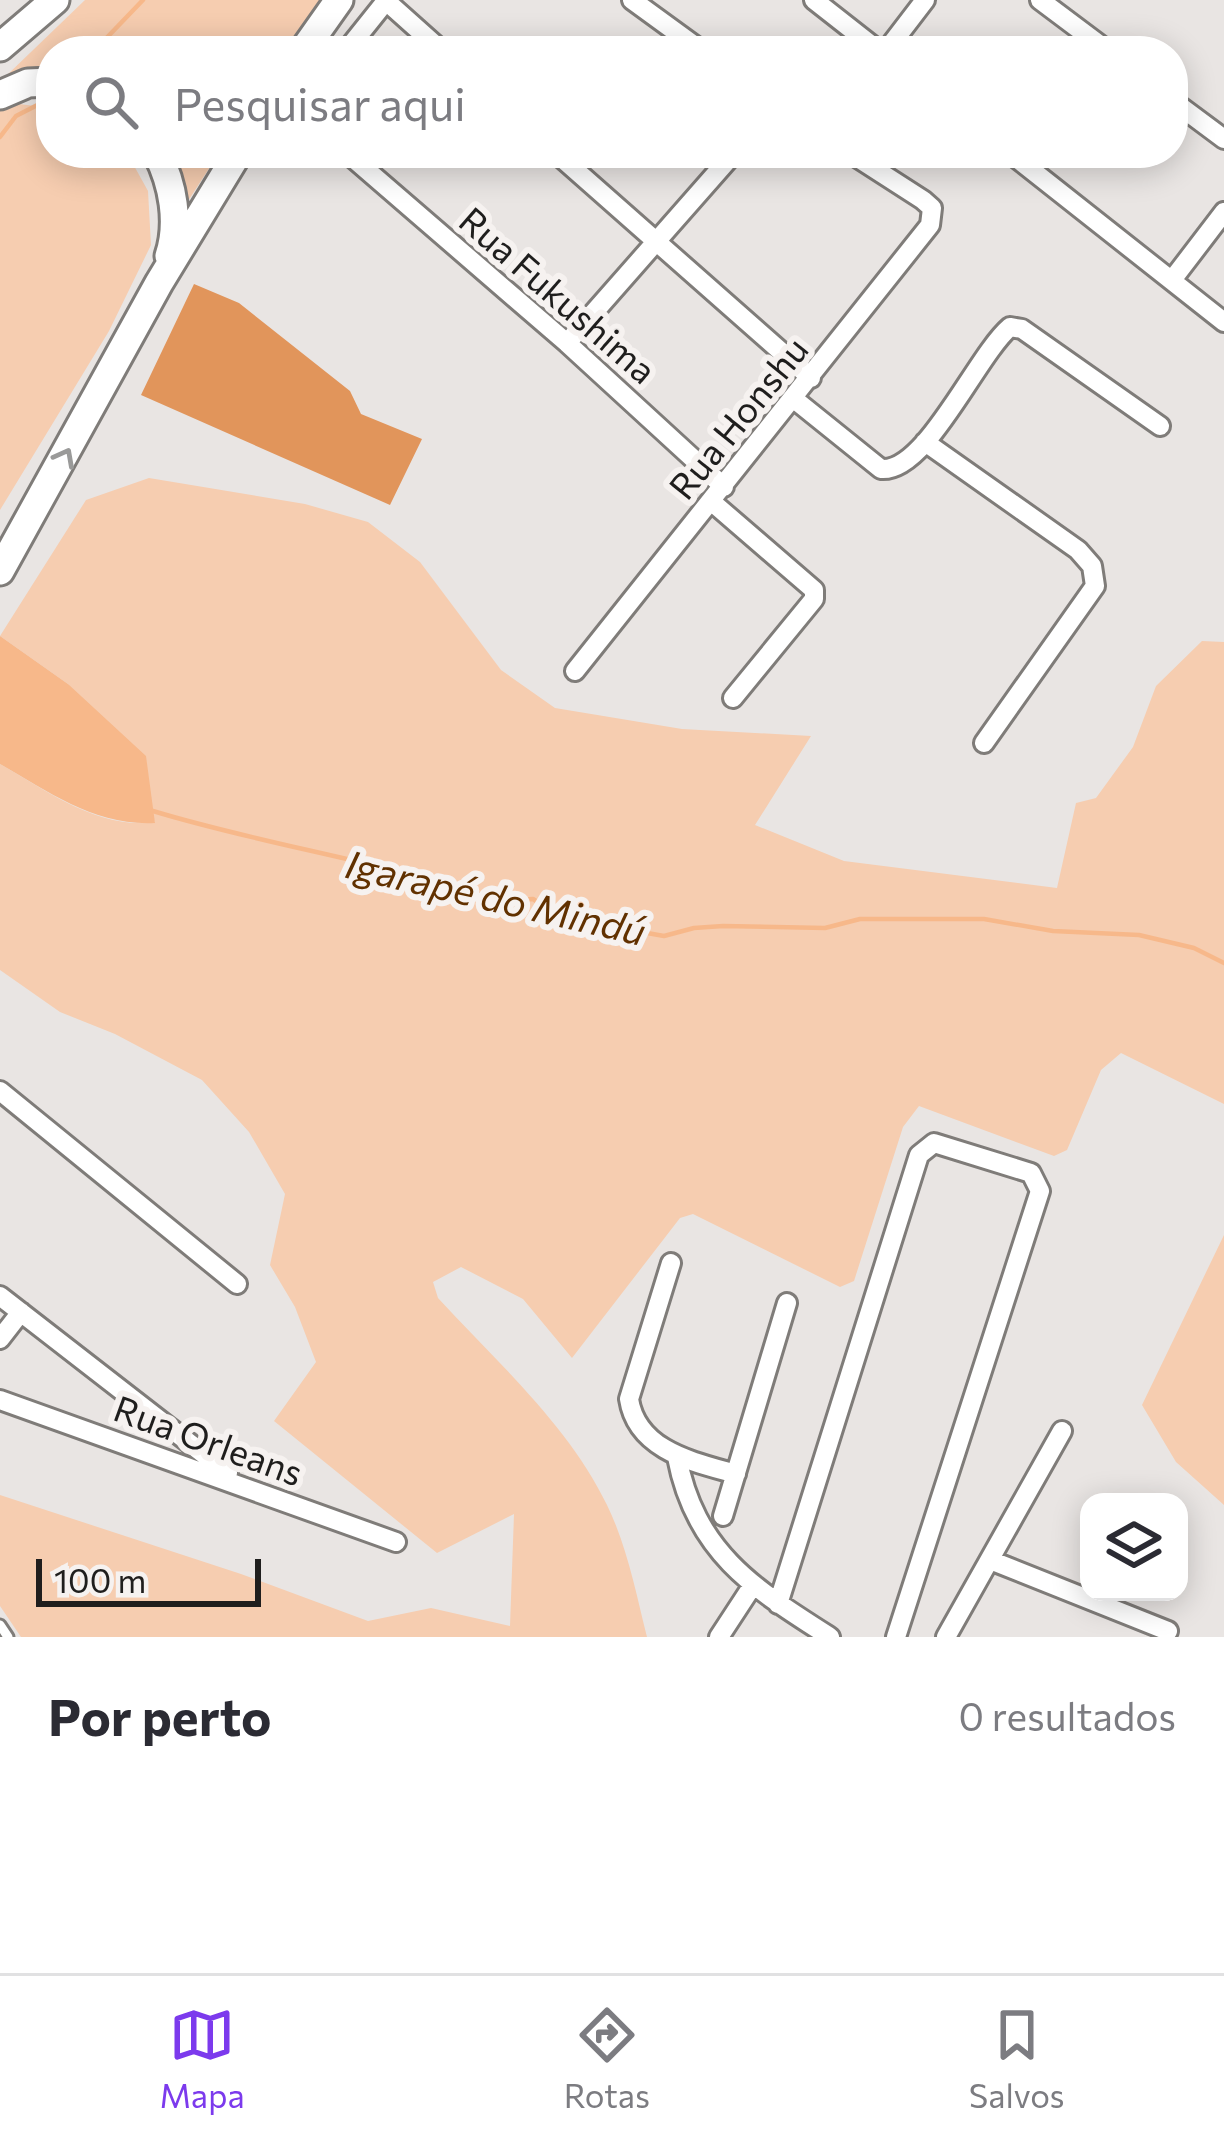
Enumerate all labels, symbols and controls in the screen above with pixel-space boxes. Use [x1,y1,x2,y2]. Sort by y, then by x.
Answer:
search box [36,36,1188,168]
icon: search [78,69,144,135]
text: Pesquisar aqui [174,75,466,130]
street label: Rua Fukushima [452,197,666,391]
street label: Rua Honshu [658,327,816,507]
one-way arrow [51,448,74,469]
water label: Igarapé do Mindú [341,838,651,954]
street label: Rua Orleans [109,1385,309,1493]
map controls [1080,1493,1188,1601]
button: layers [1080,1493,1188,1601]
scale bar [36,1553,261,1606]
text: 100 m [54,1559,146,1600]
text: Por perto [48,1684,272,1747]
text: 0 resultados [959,1691,1176,1739]
tab: Mapa [159,2002,245,2115]
tab: Rotas [564,2002,650,2115]
tab: Salvos [969,2002,1065,2115]

